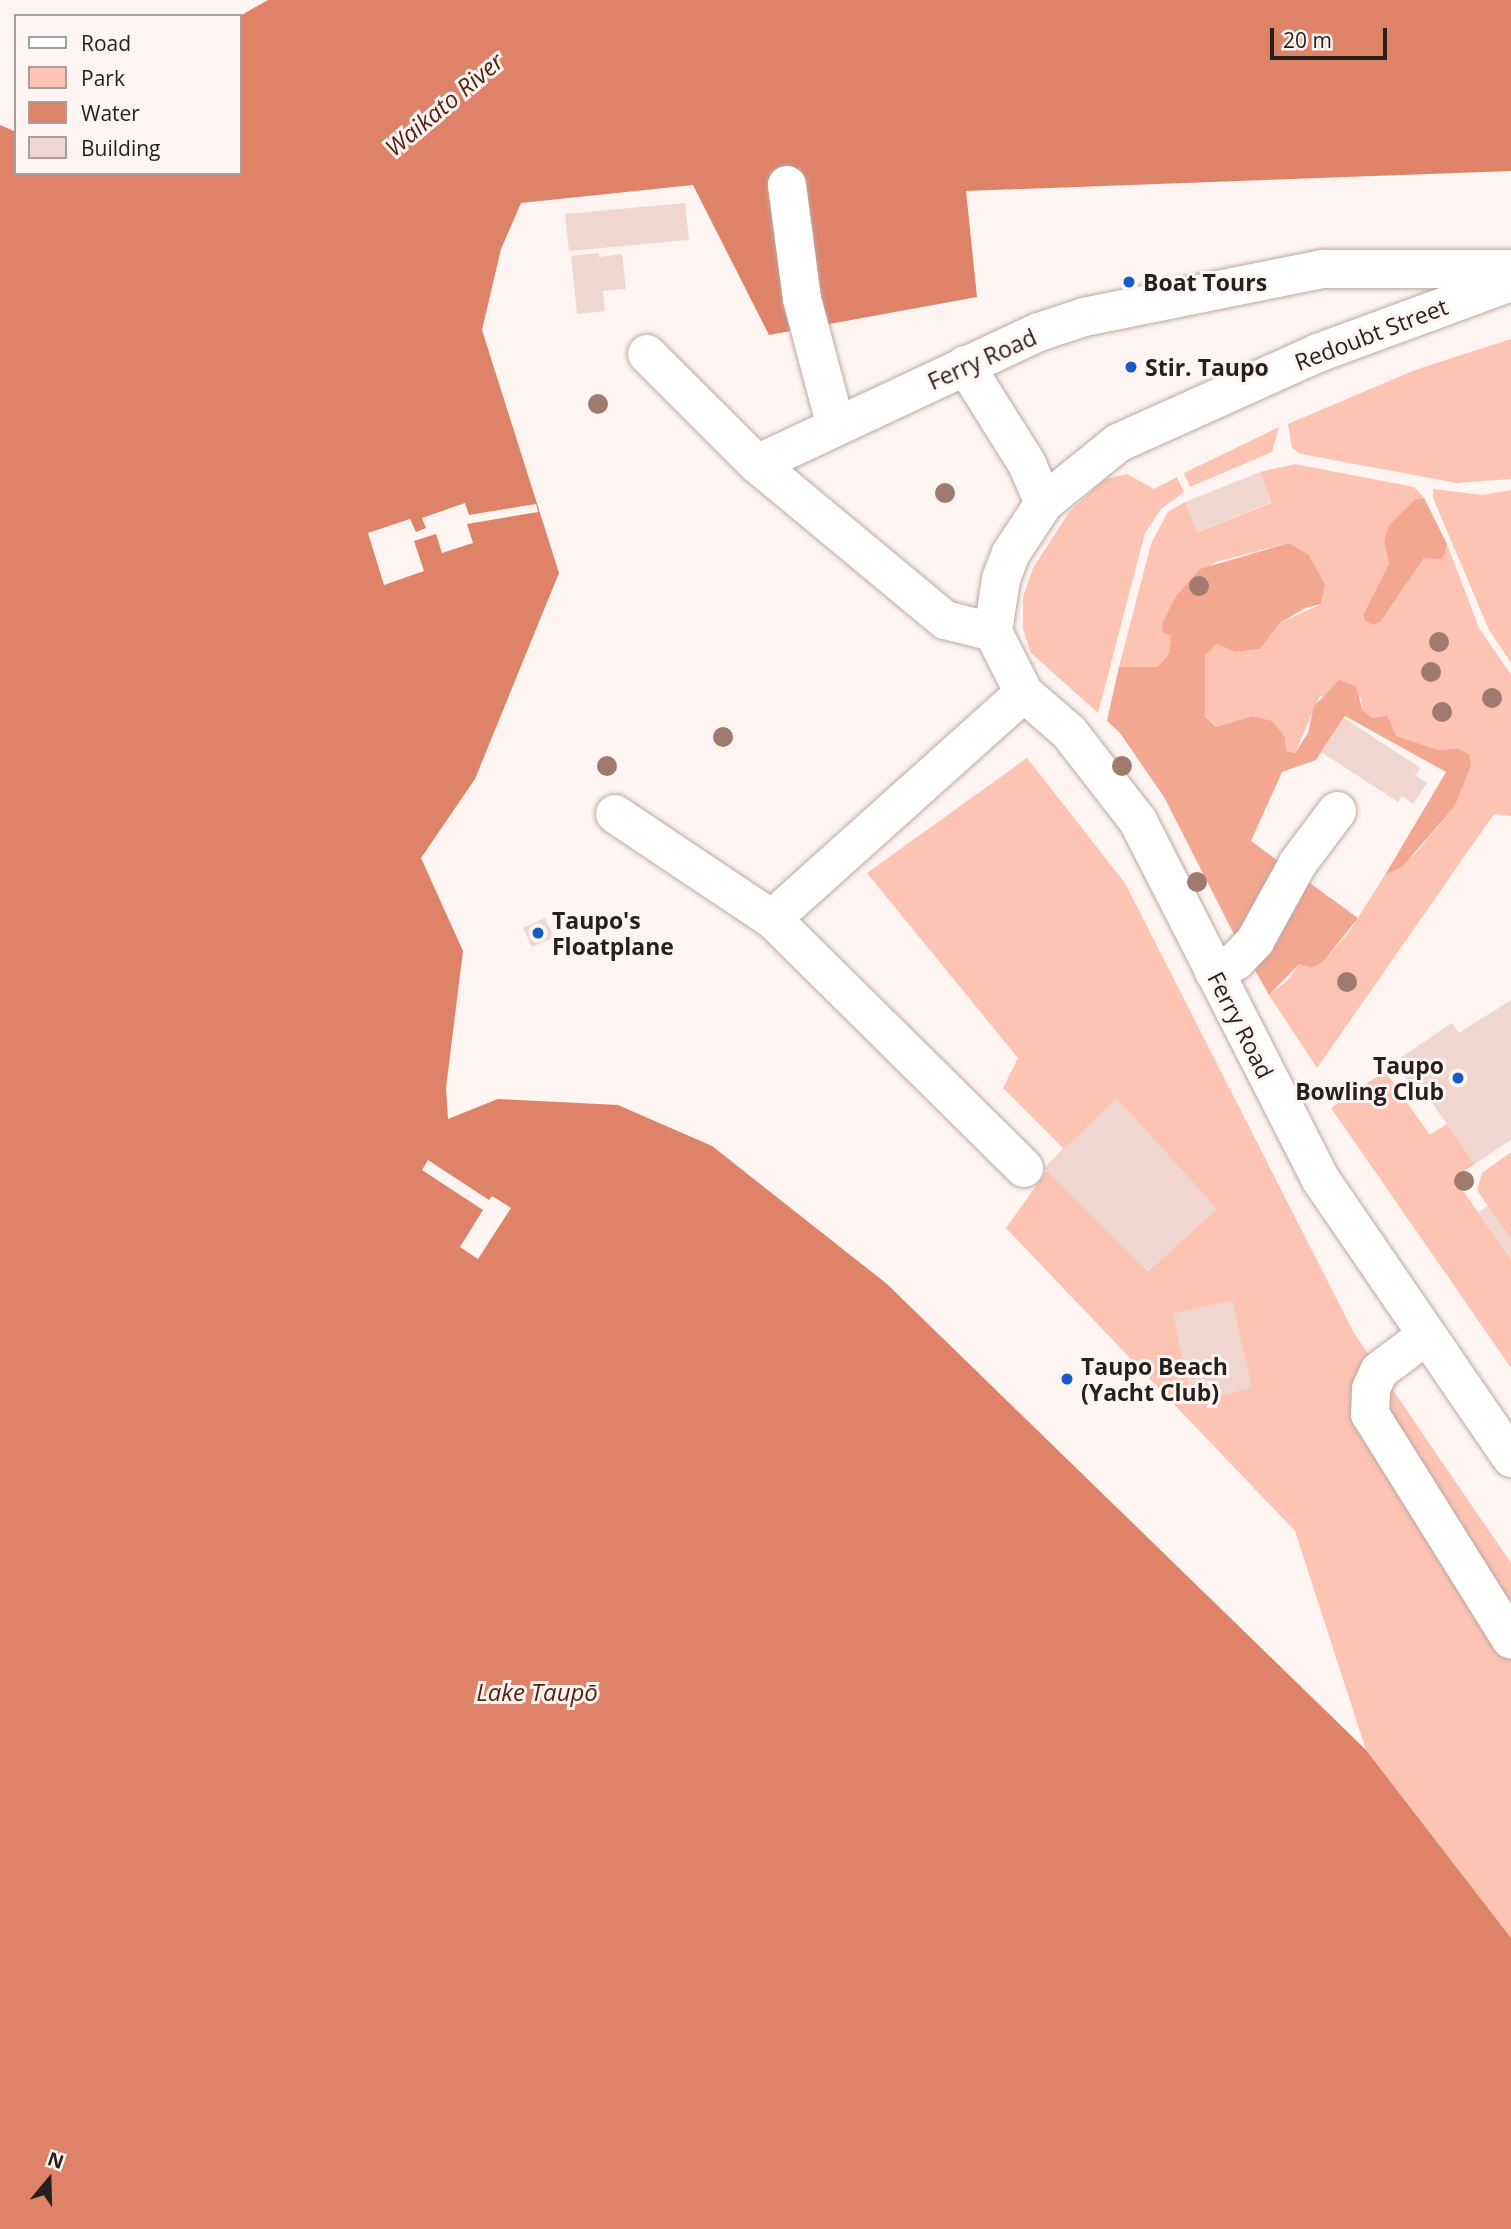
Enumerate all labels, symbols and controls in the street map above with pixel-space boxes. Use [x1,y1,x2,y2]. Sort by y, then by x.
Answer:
legend [14,14,242,175]
scale bar [1273,14,1390,58]
text: 20 m [1283,26,1332,54]
text: Road [81,29,131,57]
water label: Waikato River [379,46,509,162]
text: Park [81,64,125,92]
text: Water [81,99,140,127]
text: Building [81,134,160,162]
place label: Boat Tours [1143,268,1267,296]
marker: Boat Tours [1121,274,1137,290]
street label: Redoubt Street [1291,292,1451,376]
street label: Ferry Road [923,323,1041,395]
place label: Stir. Taupo [1145,353,1269,381]
marker: Stir. Taupo [1123,359,1139,375]
place label: Taupo's Floatplane [552,906,674,960]
marker: Taupo's Floatplane [530,925,546,941]
street label: Ferry Road [1202,967,1280,1083]
place label: Taupo Bowling Club [1295,1051,1444,1105]
marker: Taupo Bowling Club [1450,1070,1466,1086]
place label: Taupo Beach (Yacht Club) [1081,1352,1228,1406]
marker: Taupo Beach (Yacht Club) [1059,1371,1075,1387]
water label: Lake Taupō [476,1678,598,1706]
north arrow [14,2145,84,2215]
text: N [44,2145,67,2175]

